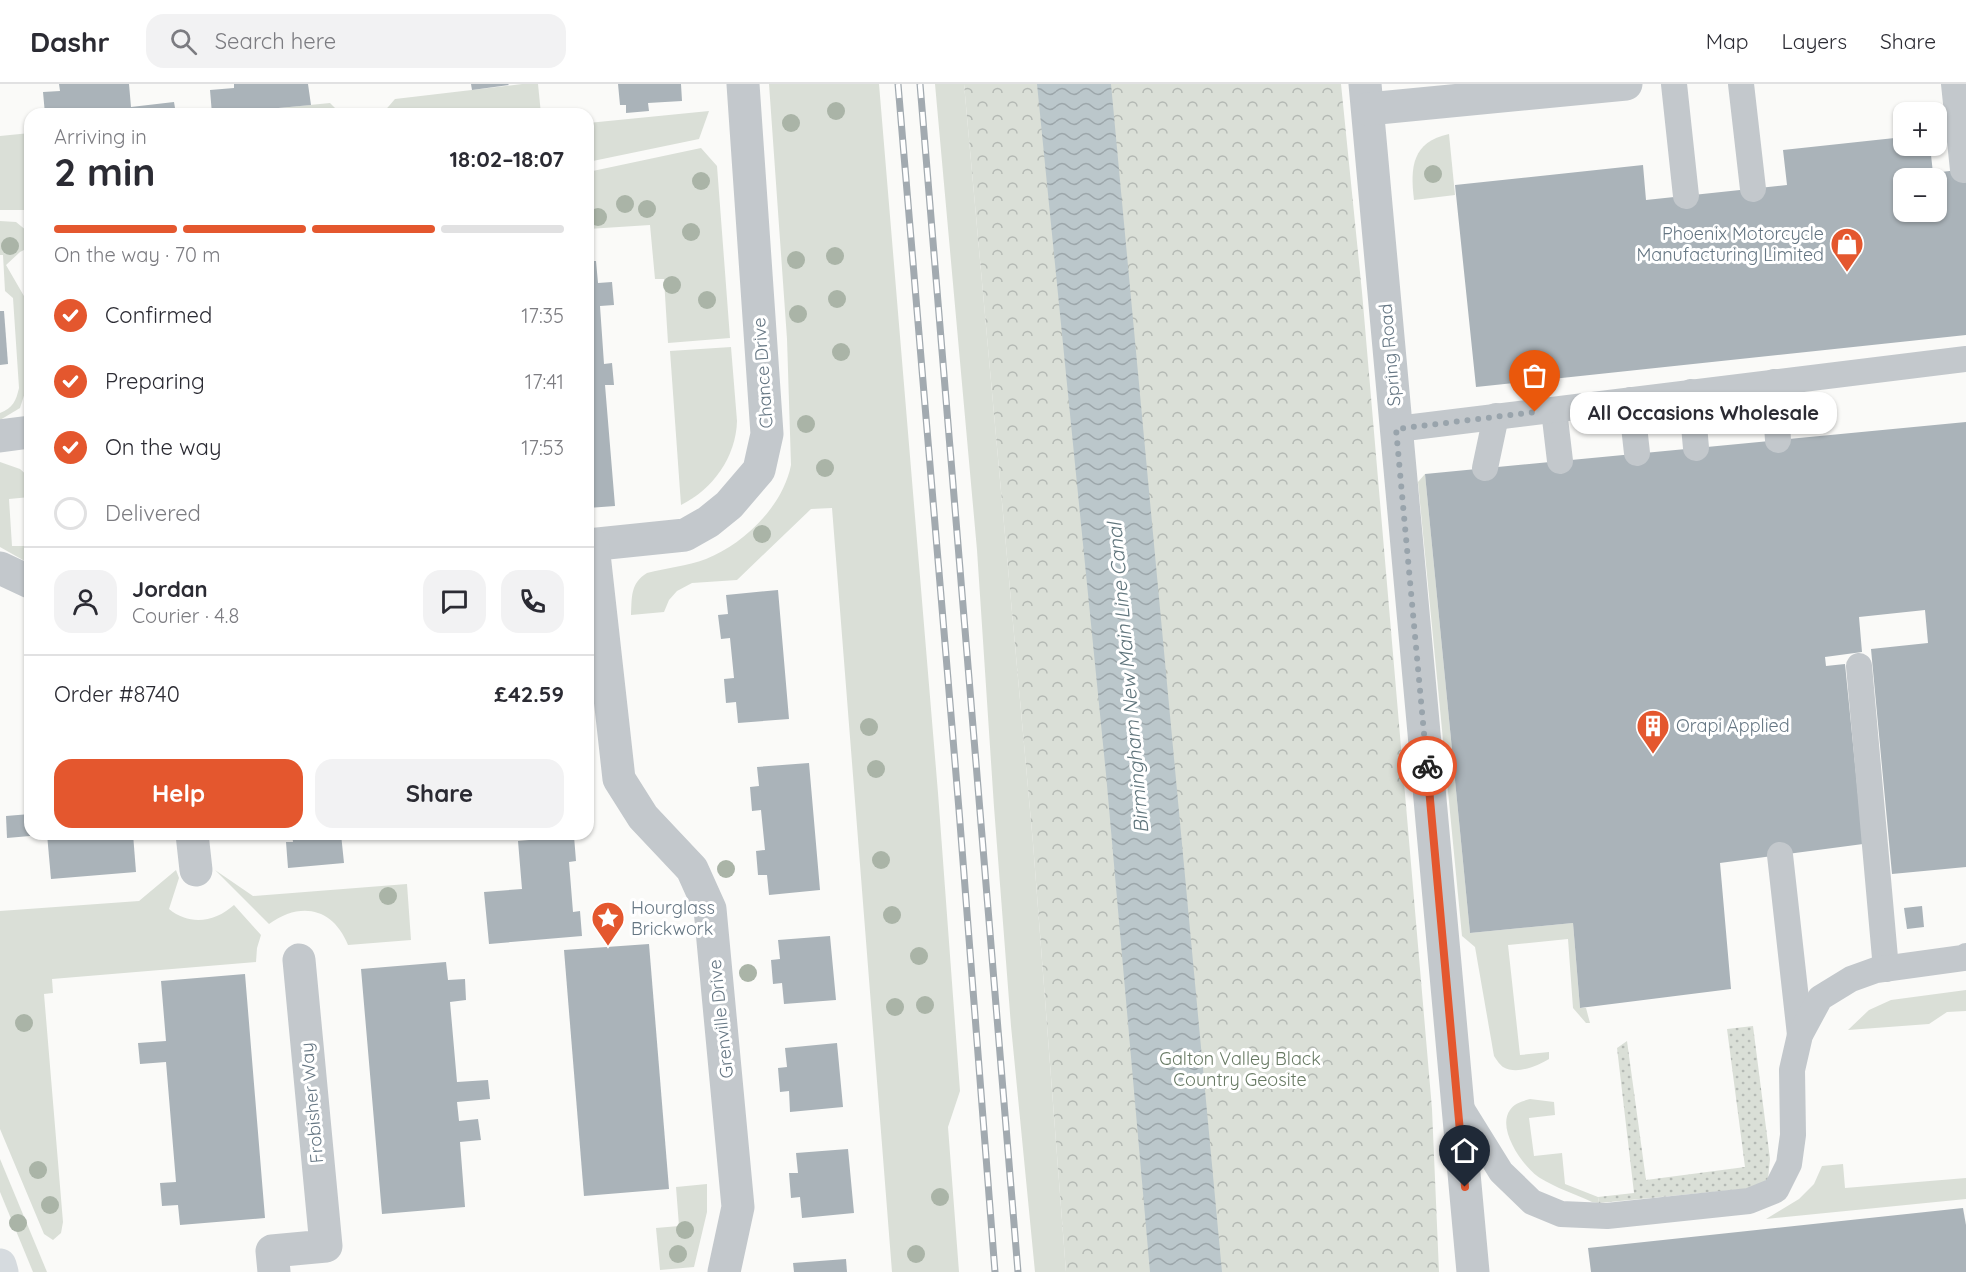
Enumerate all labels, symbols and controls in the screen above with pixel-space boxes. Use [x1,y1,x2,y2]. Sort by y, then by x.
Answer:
search box [146,14,566,68]
text: Dashr [30,24,110,59]
icon: search [167,25,200,58]
text: Search here [215,27,336,55]
text: Map [1706,28,1749,54]
text: Layers [1782,28,1847,54]
text: Share [1880,28,1936,54]
map controls [1893,102,1947,222]
button: + [1893,102,1947,156]
text: Arriving in [54,124,147,149]
text: 18:02–18:07 [450,145,564,173]
text: 2 min [54,147,156,196]
button: − [1893,168,1947,222]
place label: Phoenix Motorcycle Manufacturing Limited [1636,222,1824,266]
shop icon: Phoenix Motorcycle Manufacturing Limited [1829,226,1865,273]
text: On the way · 70 m [54,242,221,267]
icon: check [54,299,87,332]
text: Confirmed [105,301,212,329]
text: 17:35 [521,303,564,328]
street label: Spring Road [1374,303,1405,407]
street label: Chance Drive [747,317,778,429]
pin [1509,350,1560,412]
icon: bag [1518,359,1551,392]
icon: check [54,365,87,398]
text: Preparing [105,367,205,395]
text: 17:41 [525,369,564,394]
callout: All Occasions Wholesale [1571,391,1838,433]
text: All Occasions Wholesale [1588,400,1819,425]
icon: check [54,431,87,464]
text: On the way [105,433,221,461]
text: 17:53 [521,435,564,460]
text: Delivered [105,499,201,527]
water label: Birmingham New Main Line Canal [1101,519,1154,834]
button: person [54,570,117,633]
button: chat [423,570,486,633]
button: phone [501,570,564,633]
text: Jordan [132,575,208,603]
text: Courier · 4.8 [132,603,239,628]
text: Order #8740 [54,680,180,708]
text: £42.59 [494,680,564,708]
building icon: Orapi Applied [1635,708,1671,755]
place label: Orapi Applied [1676,714,1790,737]
courier [1397,736,1457,796]
icon: bike [1411,750,1444,783]
button: Help [54,759,303,828]
button: Share [315,759,564,828]
place label: Hourglass Brickwork [631,896,715,940]
place icon: Hourglass Brickwork [590,900,626,947]
street label: Grenville Drive [703,958,738,1080]
street label: Frobisher Way [295,1042,328,1164]
park label: Galton Valley Black Country Geosite [1159,1047,1321,1091]
pin [1439,1125,1490,1187]
icon: home [1448,1134,1481,1167]

